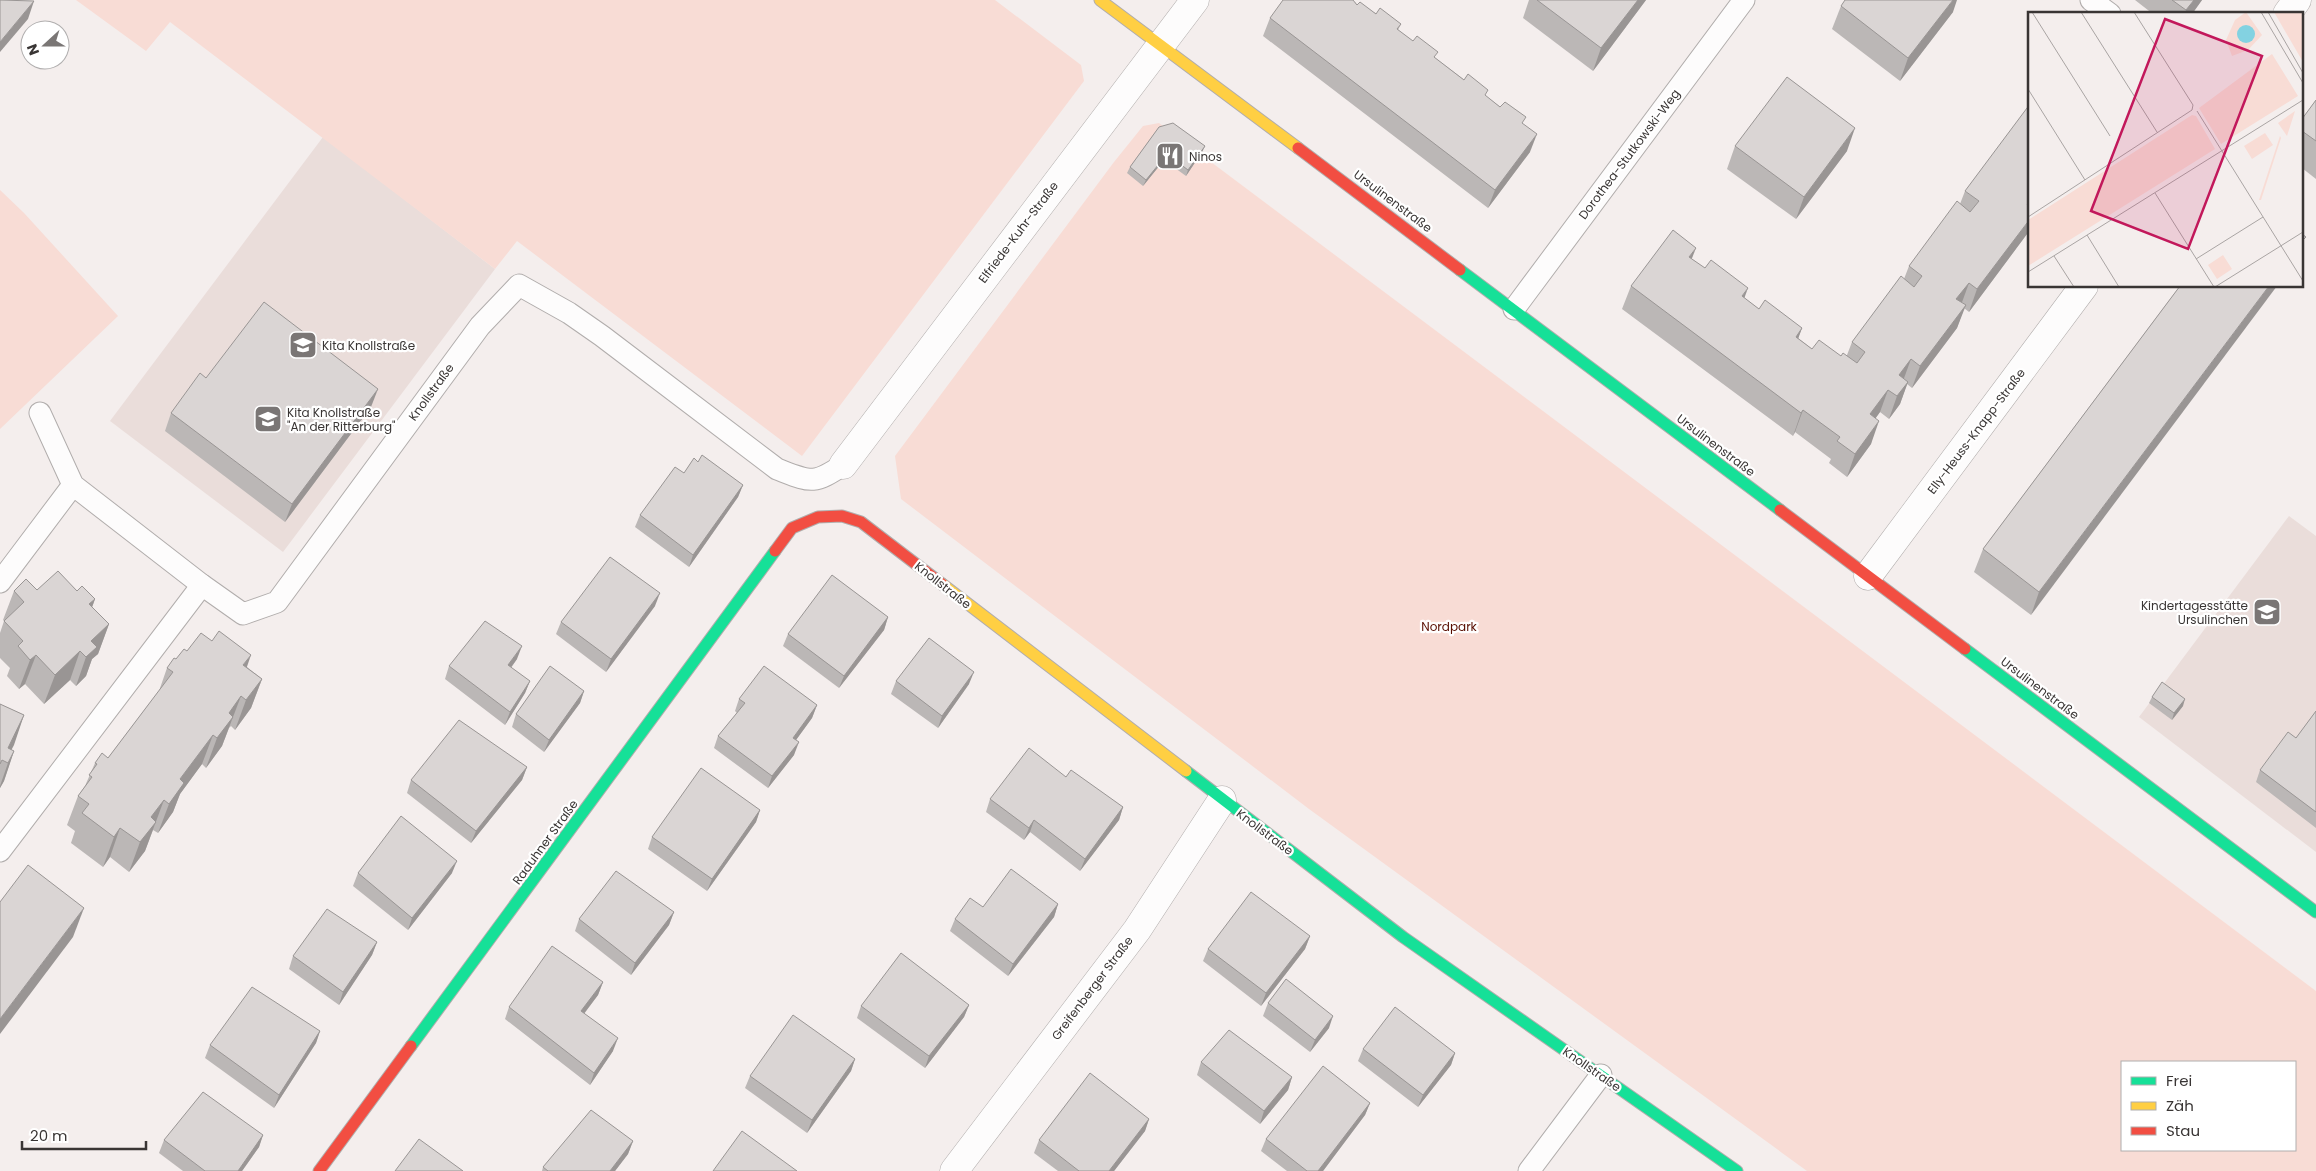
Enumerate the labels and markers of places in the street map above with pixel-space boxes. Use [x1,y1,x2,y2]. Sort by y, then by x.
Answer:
restaurant icon: Ninos [1155,141,1185,171]
place label: Ninos [1189,148,1222,165]
school or university icon: Kita Knollstraße [288,330,318,360]
place label: Kita Knollstraße [322,337,415,354]
school or university icon: Kita Knollstraße "An der Ritterburg" [253,404,283,434]
place label: Kita Knollstraße "An der Ritterburg" [287,404,396,435]
place label: Kindertagesstätte Ursulinchen [2141,597,2248,628]
school or university icon: Kindertagesstätte Ursulinchen [2252,597,2282,627]

